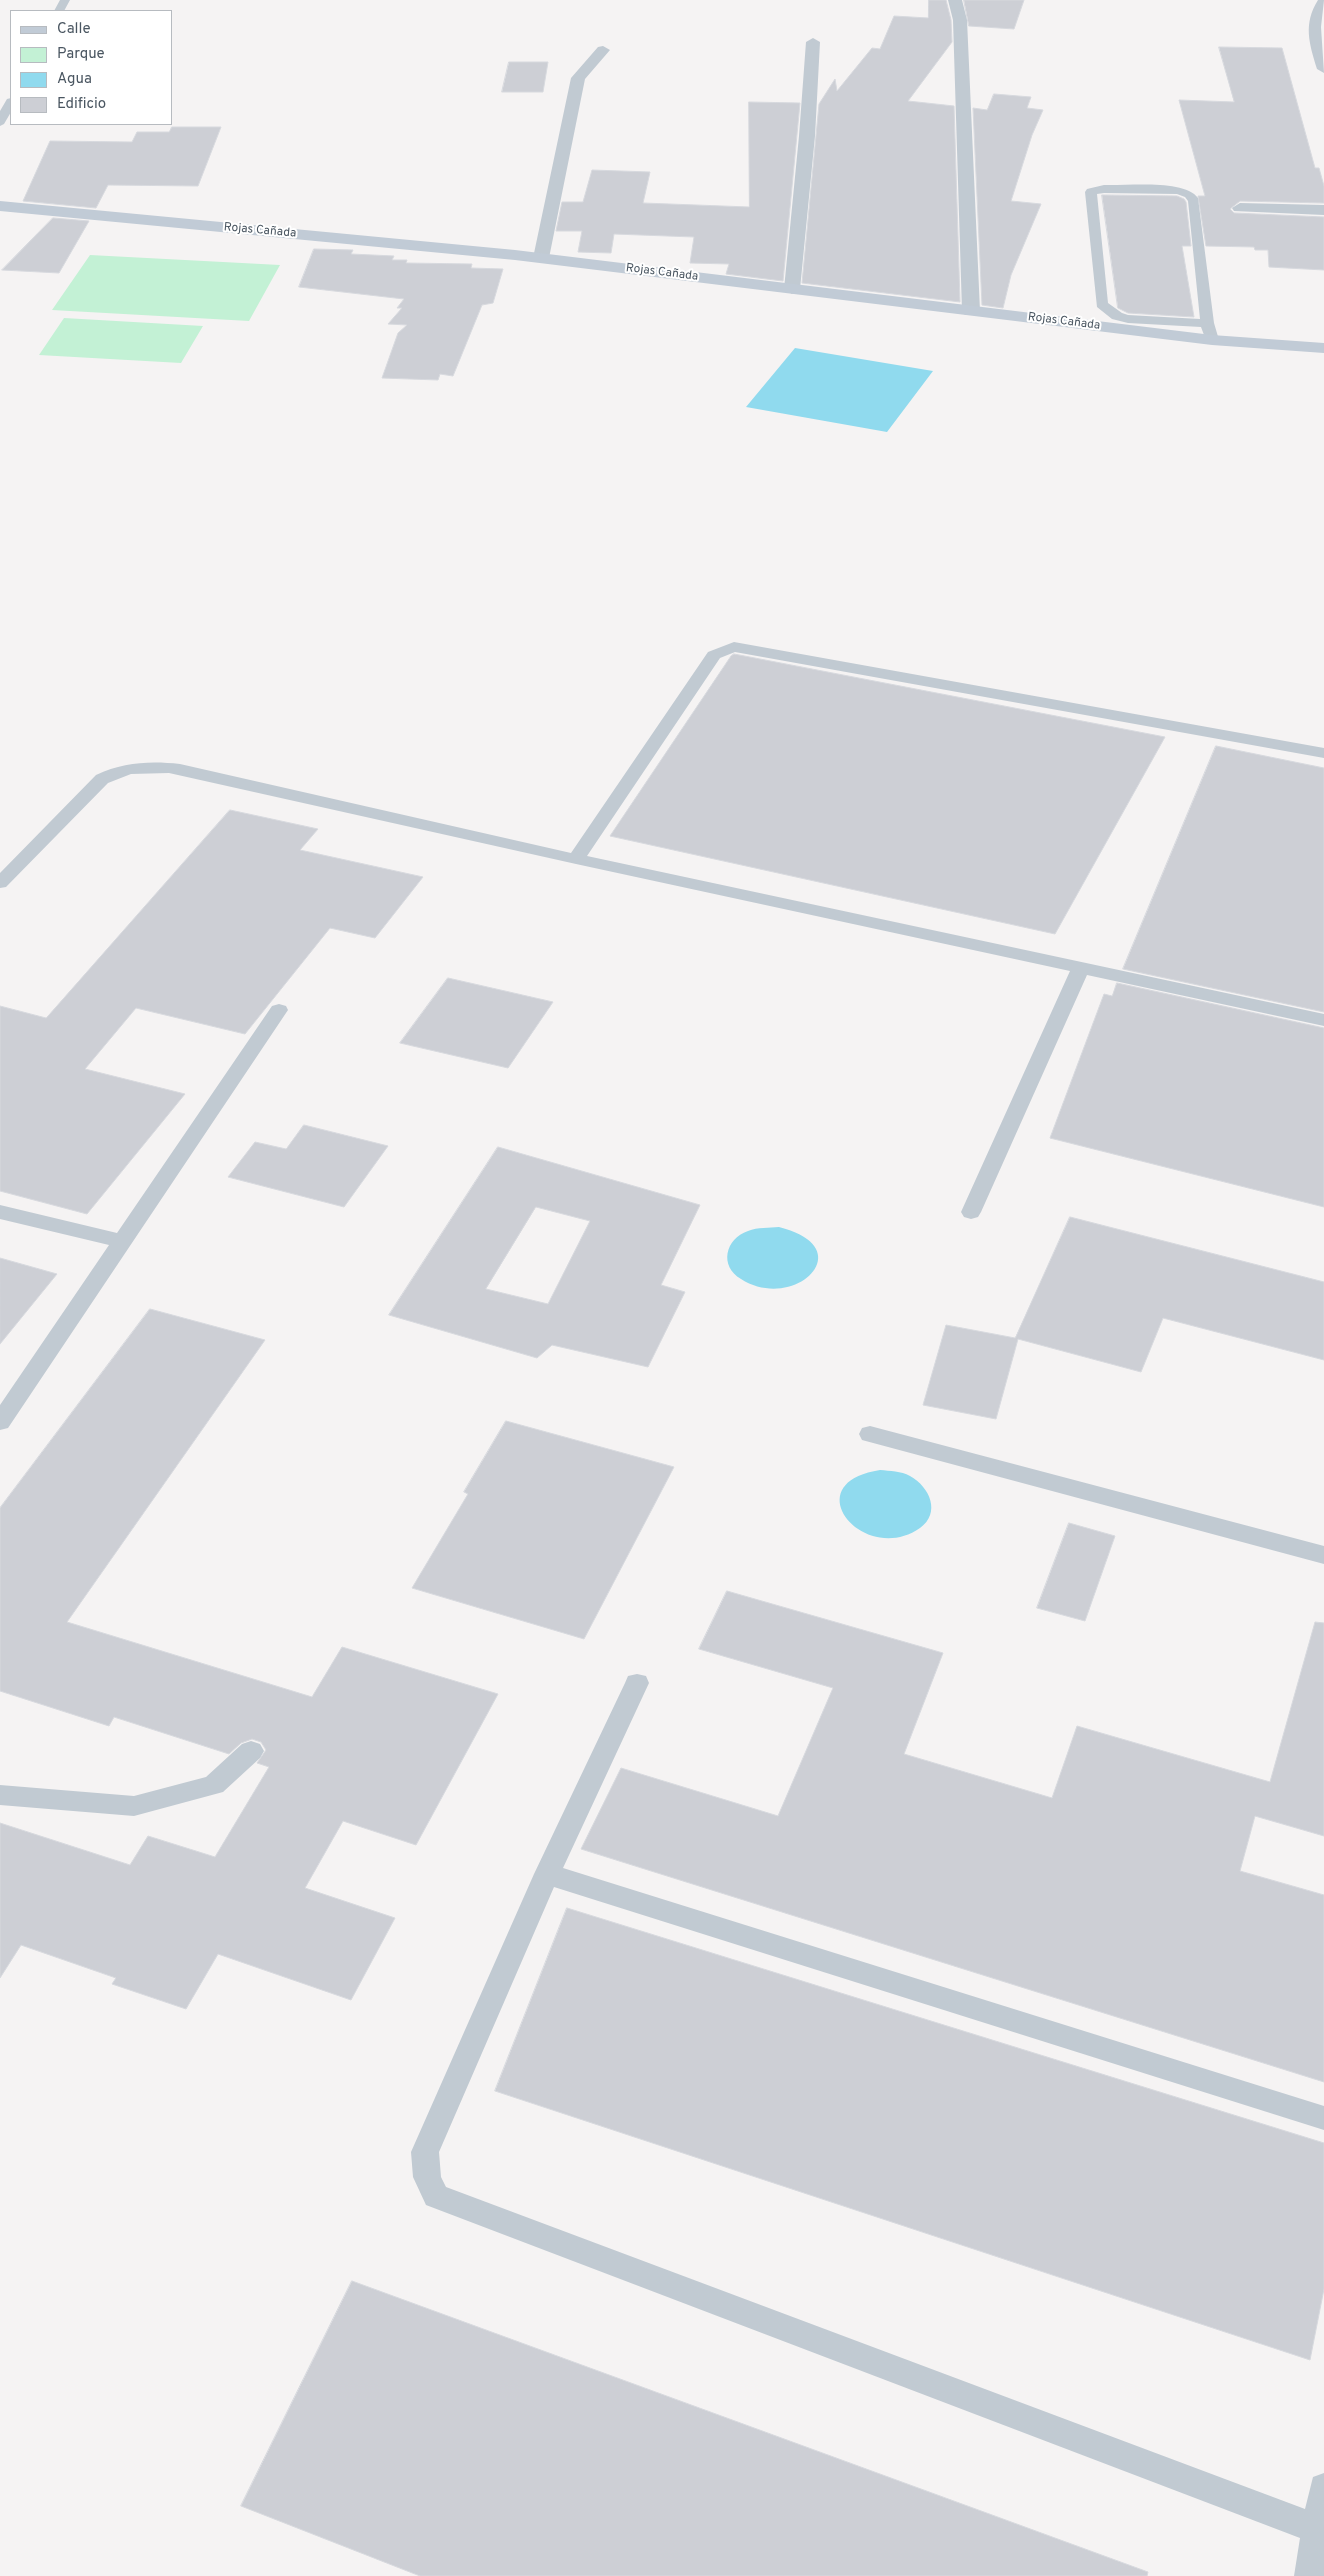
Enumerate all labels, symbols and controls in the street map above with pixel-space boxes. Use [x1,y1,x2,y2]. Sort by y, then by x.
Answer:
legend [10,10,172,125]
text: Calle [57,20,91,39]
text: Parque [57,45,105,64]
text: Agua [57,70,92,89]
text: Edificio [57,95,106,114]
street label: Rojas Cañada [223,221,297,241]
street label: Rojas Cañada [625,261,699,285]
street label: Rojas Cañada [1027,310,1101,334]

